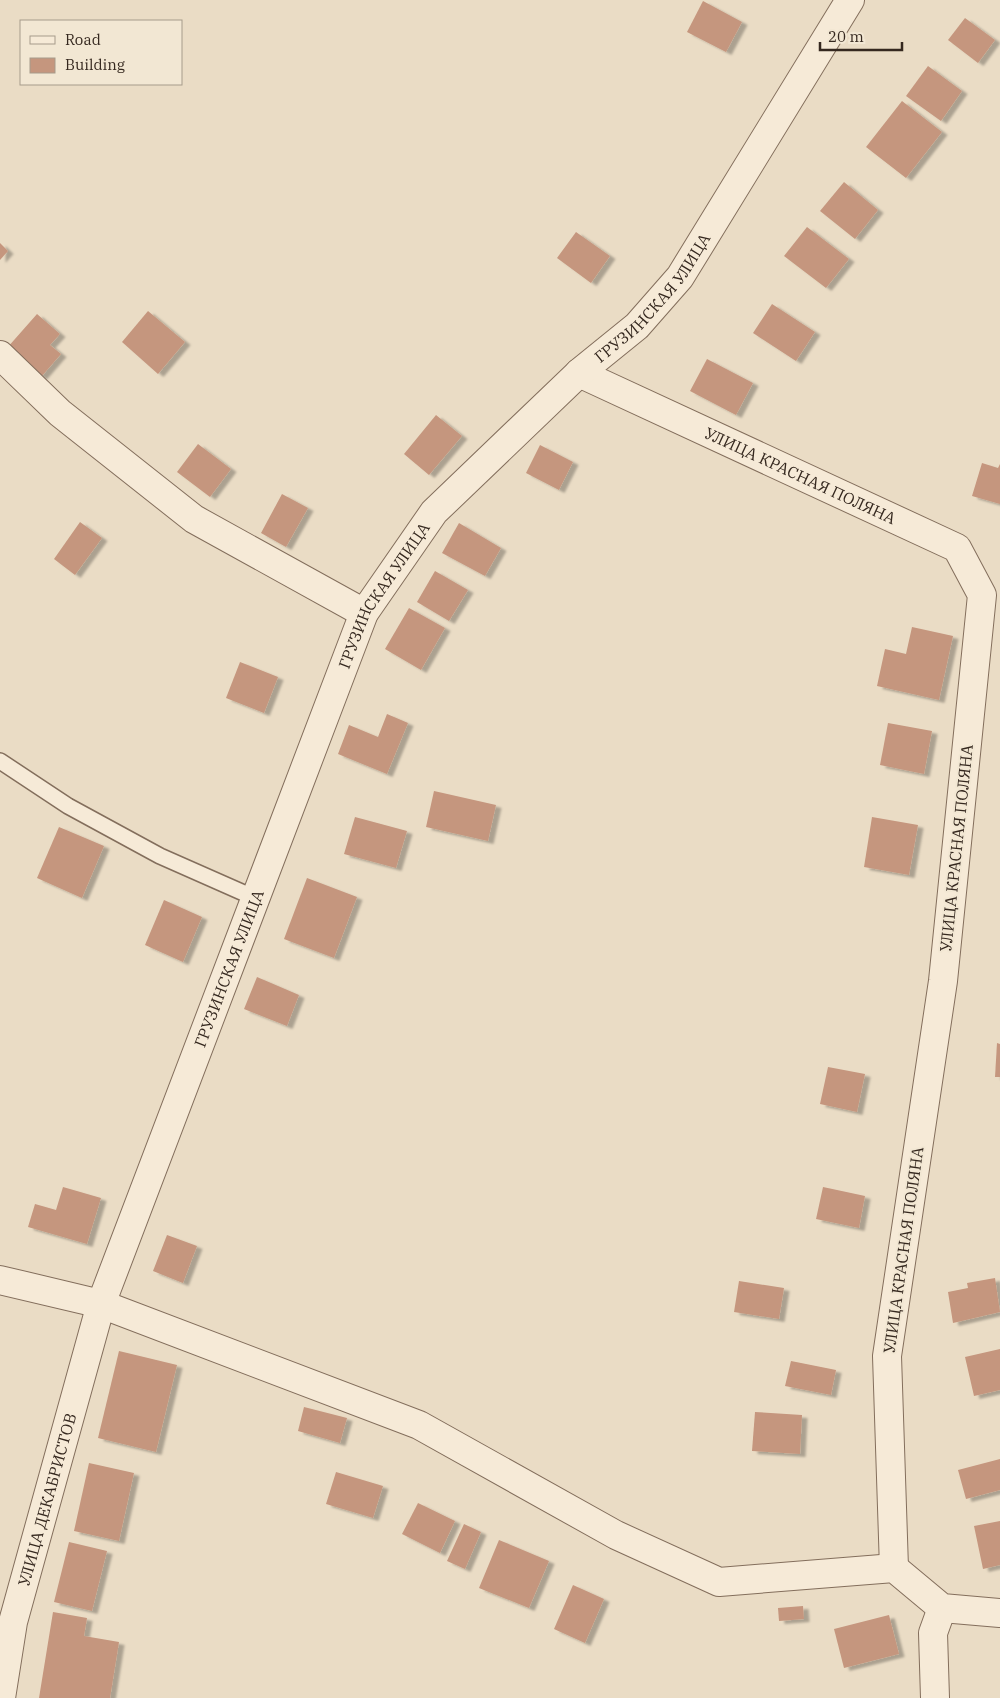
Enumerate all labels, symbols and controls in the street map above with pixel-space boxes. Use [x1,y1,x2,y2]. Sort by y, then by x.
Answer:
legend [20,20,182,85]
scale bar [820,20,902,52]
text: 20 m [828,27,864,46]
text: Road [65,30,101,49]
text: Building [65,55,125,74]
street label: ГРУЗИНСКАЯ УЛИЦА [590,229,715,367]
street label: УЛИЦА КРАСНАЯ ПОЛЯНА [702,423,899,528]
street label: ГРУЗИНСКАЯ УЛИЦА [334,518,434,672]
street label: УЛИЦА КРАСНАЯ ПОЛЯНА [935,743,977,953]
street label: ГРУЗИНСКАЯ УЛИЦА [190,887,268,1050]
street label: УЛИЦА КРАСНАЯ ПОЛЯНА [879,1145,927,1355]
street label: УЛИЦА ДЕКАБРИСТОВ [13,1411,80,1588]

